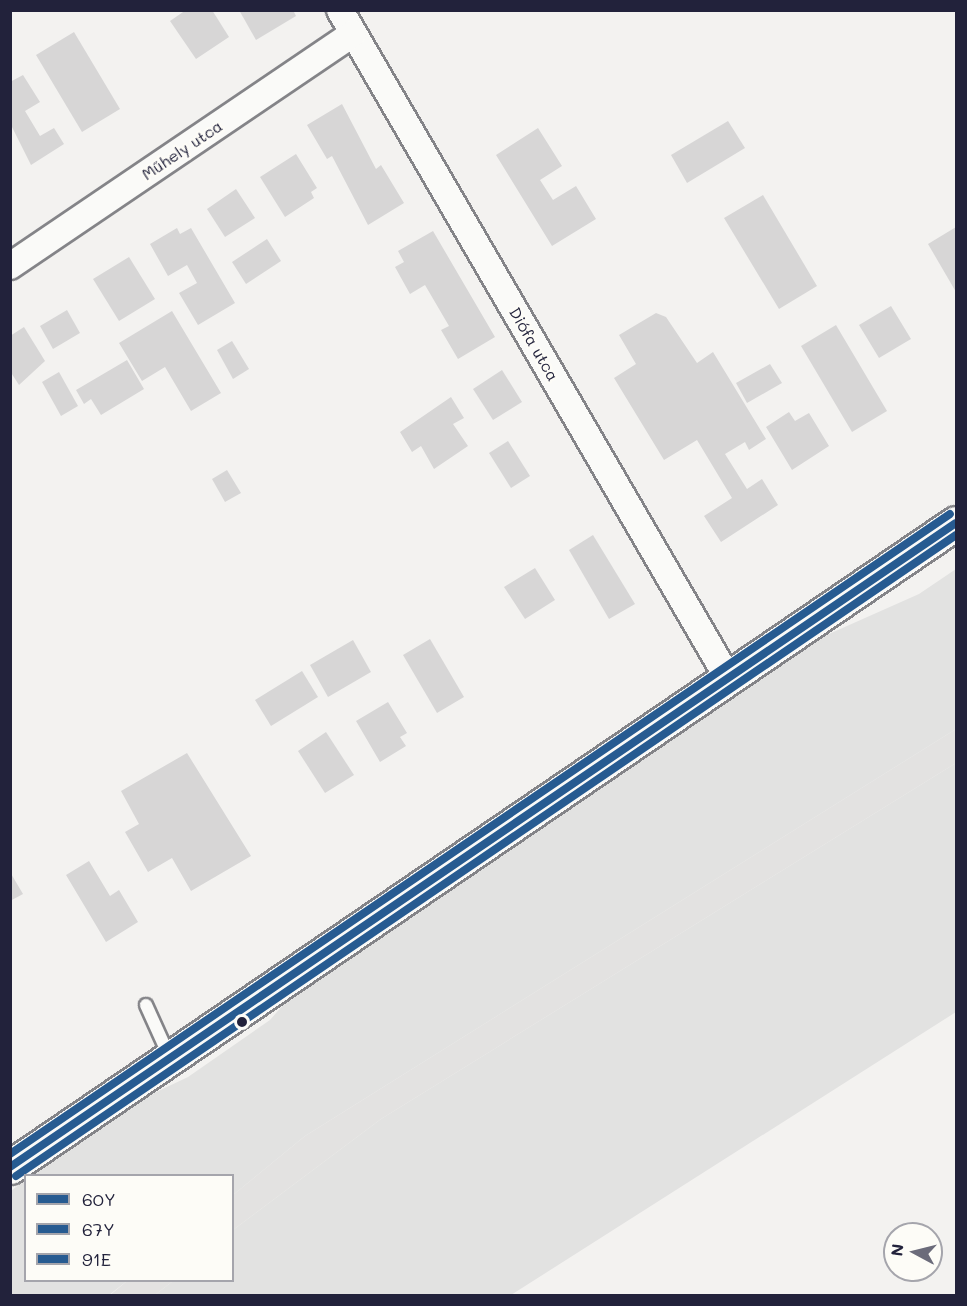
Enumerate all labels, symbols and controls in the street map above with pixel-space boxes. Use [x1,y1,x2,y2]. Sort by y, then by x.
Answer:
street label: Műhely utca [138,116,226,184]
street label: Diófa utca [505,304,563,384]
unlabelled marker [236,1016,248,1028]
legend [24,1174,234,1282]
text: 60Y [82,1187,116,1211]
text: 67Y [82,1217,115,1241]
north arrow [883,1222,943,1282]
text: N [885,1243,908,1257]
text: 91E [82,1247,111,1271]

